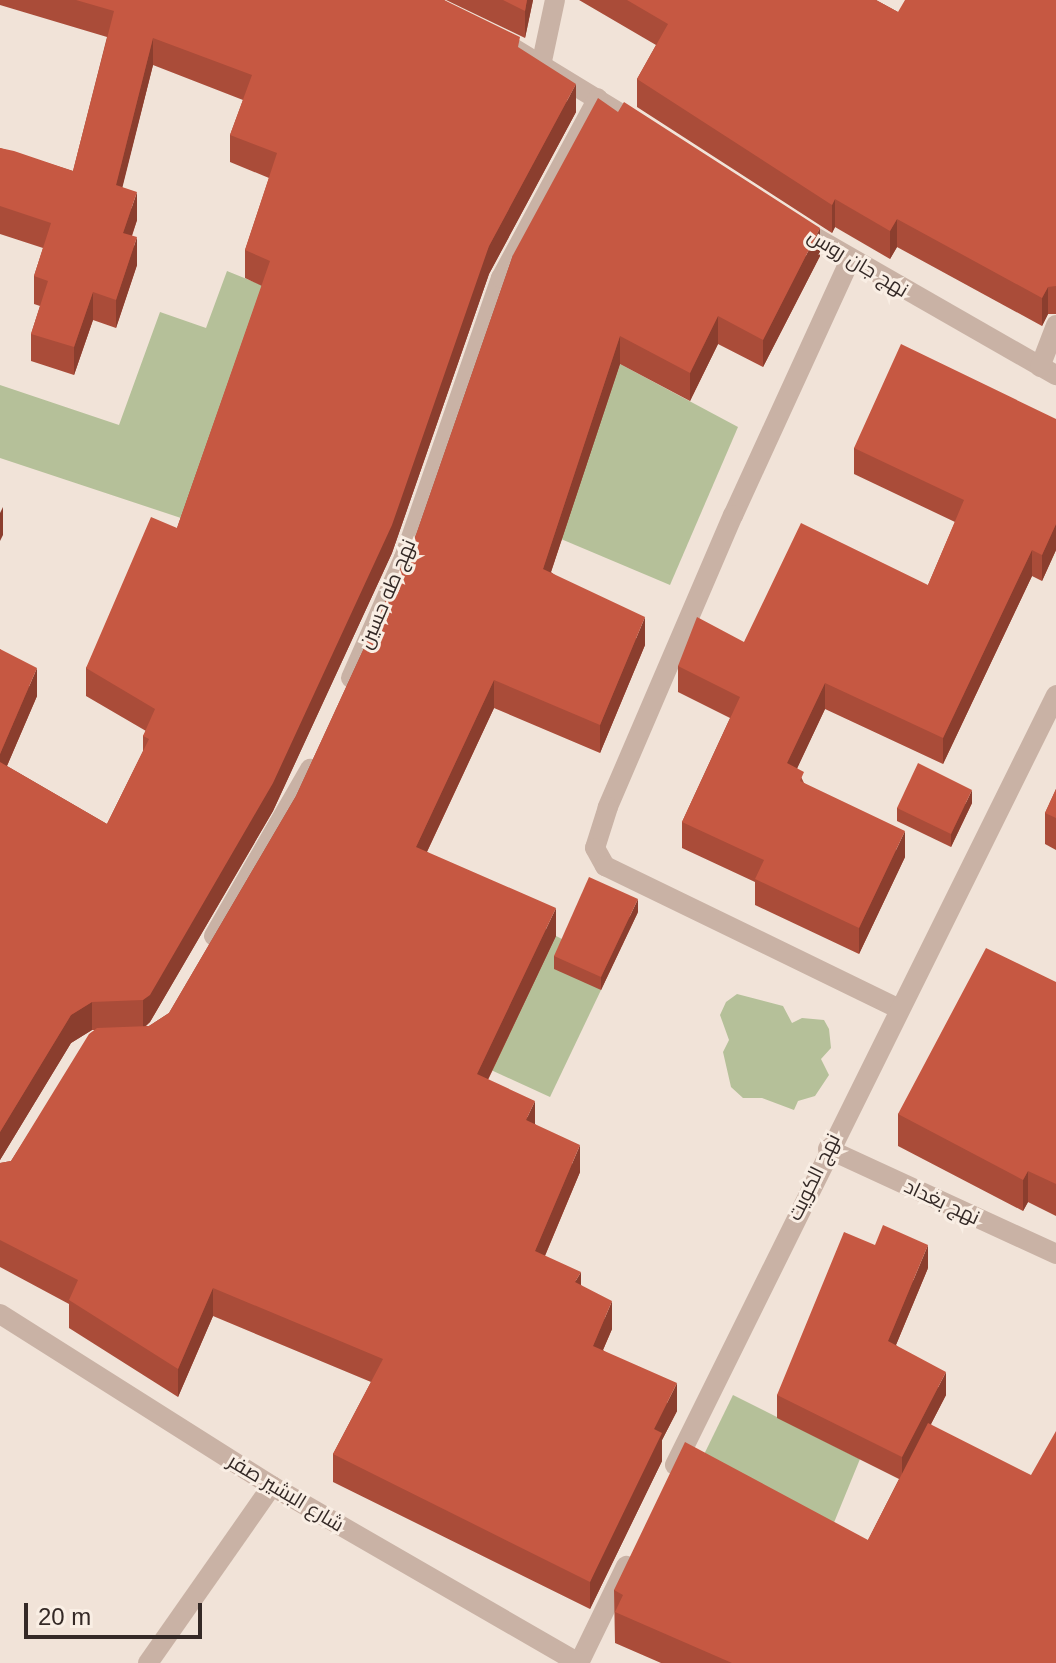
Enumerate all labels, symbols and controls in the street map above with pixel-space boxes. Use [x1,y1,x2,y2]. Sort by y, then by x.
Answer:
street label: نهج جان روس [803,224,913,302]
street label: نهج طه حسين [353,536,421,652]
street label: نهج الكويت [783,1130,845,1224]
street label: نهج بغداد [900,1174,984,1230]
street label: شارع البشير صفر [224,1449,348,1537]
scale bar [28,1587,206,1637]
text: 20 m [38,1603,91,1630]

